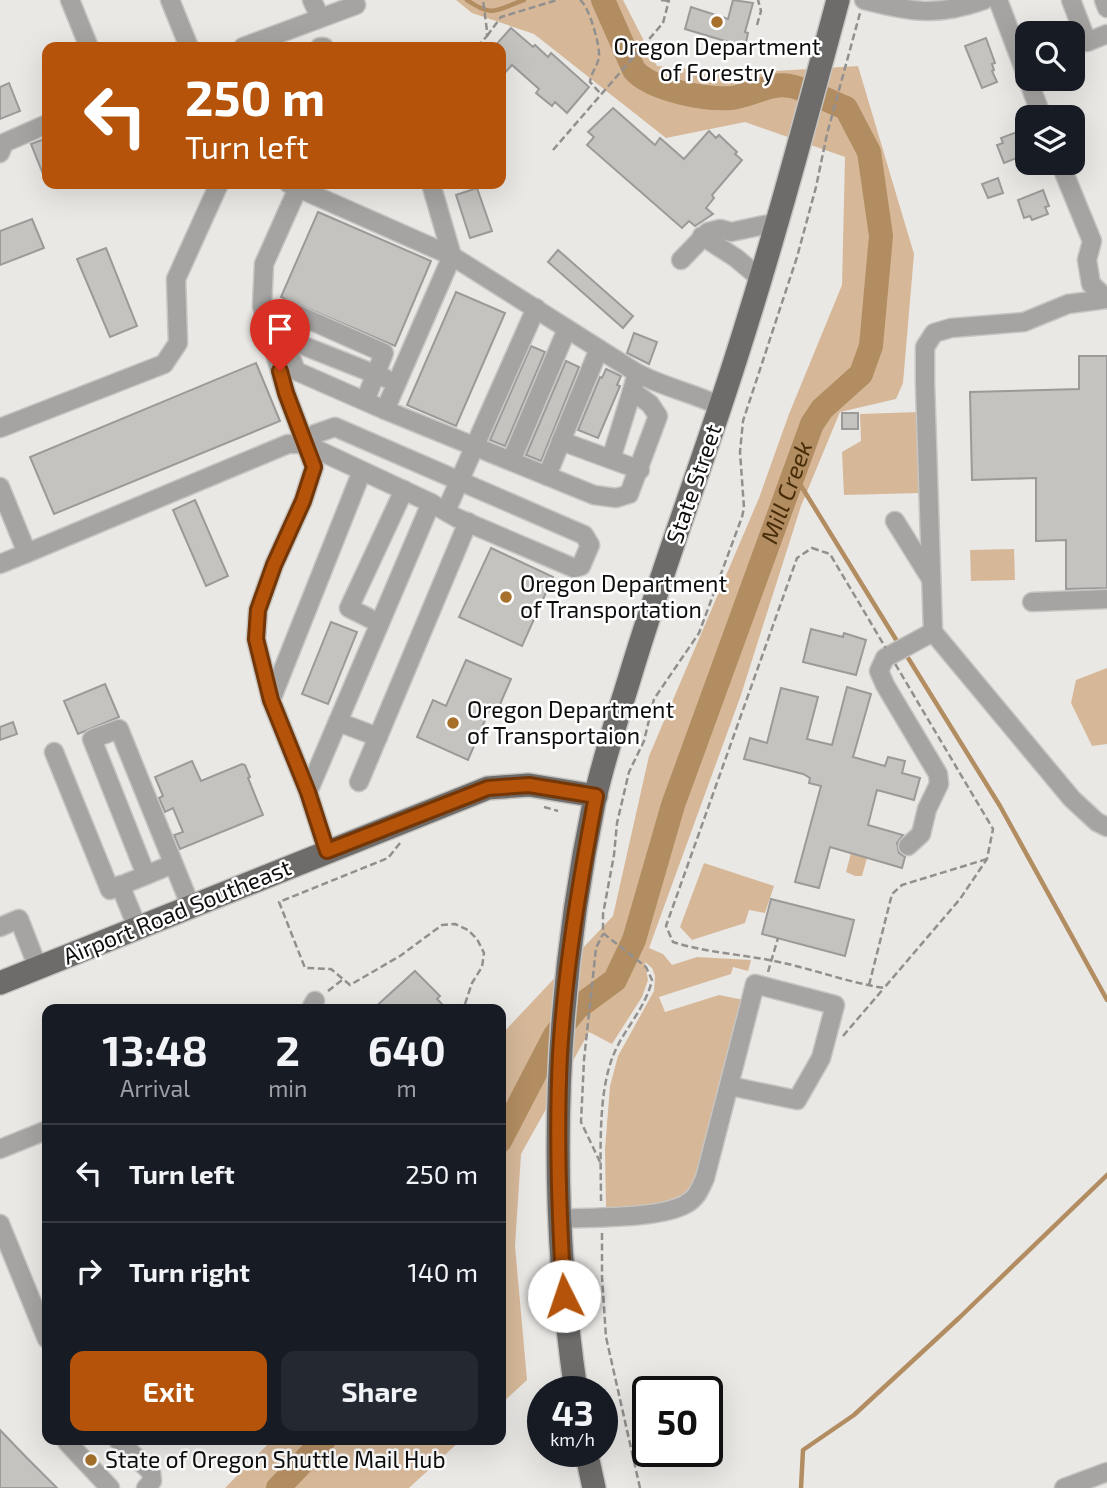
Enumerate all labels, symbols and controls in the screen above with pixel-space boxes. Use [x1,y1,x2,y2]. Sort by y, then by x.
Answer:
marker: Oregon Department of Forestry [709,14,725,30]
map controls [1015,21,1085,175]
button: search [1015,21,1085,91]
place label: Oregon Department of Forestry [613,32,821,86]
text: 250 m [185,67,325,126]
icon: left [70,70,161,161]
button: layers [1015,105,1085,175]
text: Turn left [185,127,309,165]
pin [250,299,310,371]
icon: arrive [261,310,299,348]
street label: State Street [660,420,727,547]
water label: Mill Creek [754,437,818,547]
place label: Oregon Department of Transportation [520,569,727,623]
marker: Oregon Department of Transportation [498,589,514,605]
place label: Oregon Department of Transportaion [467,695,674,749]
marker: Oregon Department of Transportaion [445,715,461,731]
street label: Airport Road Southeast [59,852,295,970]
text: 13:48 [102,1024,208,1074]
text: 2 [276,1024,300,1074]
text: 640 [368,1024,446,1074]
text: Arrival [120,1074,190,1102]
text: min [268,1074,307,1102]
text: m [397,1074,417,1102]
icon: left [70,1154,108,1192]
text: Turn left [129,1158,235,1189]
text: 250 m [405,1158,478,1189]
icon: right [70,1252,108,1290]
text: Turn right [129,1256,250,1287]
text: 140 m [407,1256,478,1287]
position arrow [527,1259,601,1333]
button: Exit [70,1351,267,1431]
button: Share [281,1351,478,1431]
speed limit sign: 50 [632,1376,723,1467]
text: 43 [551,1391,594,1433]
text: km/h [550,1428,595,1450]
place label: State of Oregon Shuttle Mail Hub [105,1445,446,1473]
marker: State of Oregon Shuttle Mail Hub [83,1452,99,1468]

